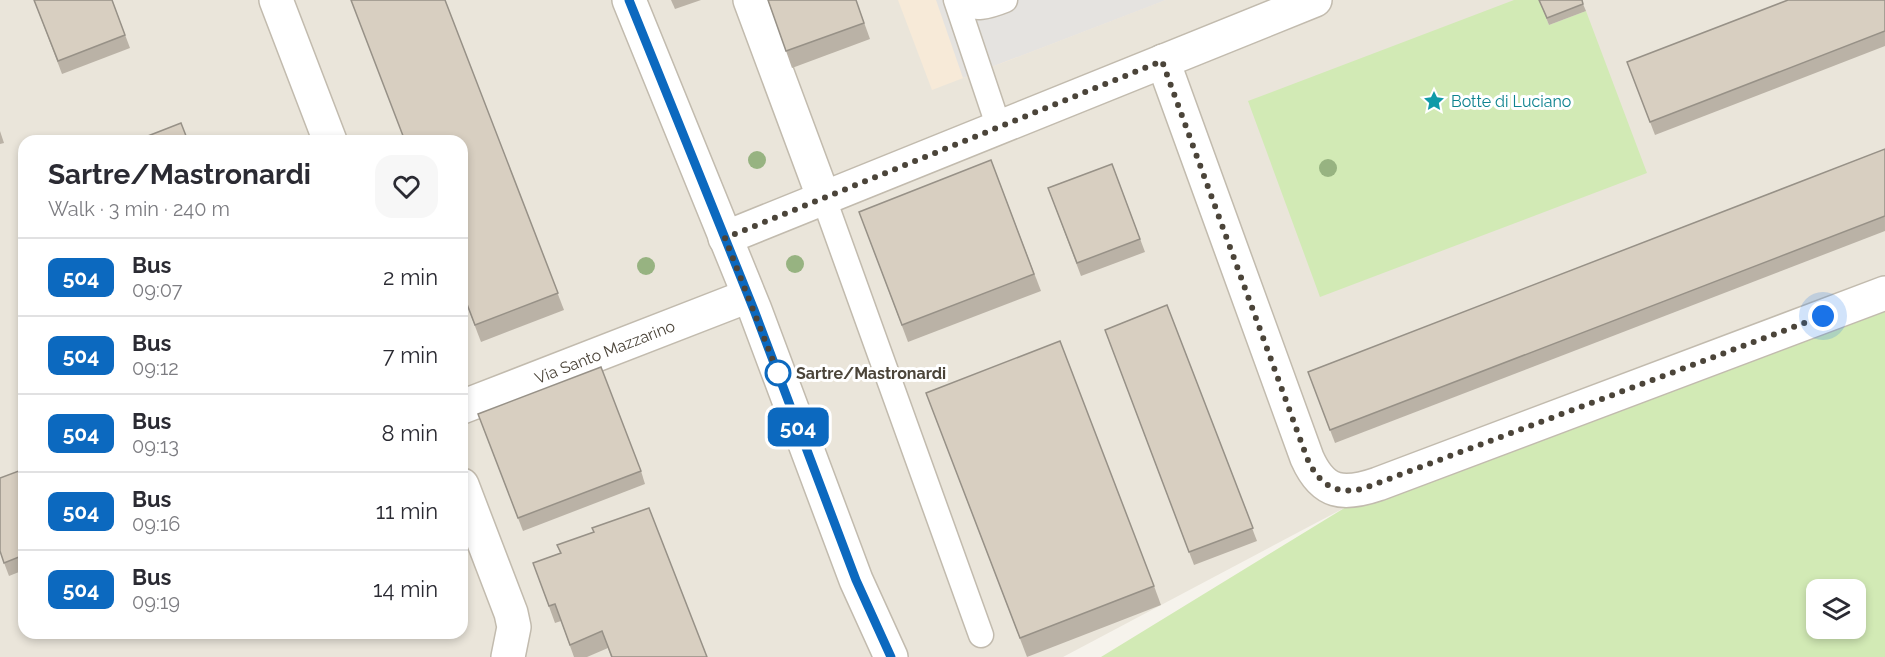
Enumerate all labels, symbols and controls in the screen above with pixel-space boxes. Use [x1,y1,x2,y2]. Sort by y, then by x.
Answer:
place icon: Botte di Luciano [1422,89,1446,113]
place label: Botte di Luciano [1451,92,1571,111]
button: heart [375,155,438,218]
text: Sartre/Mastronardi [48,158,311,191]
text: Walk · 3 min · 240 m [48,197,230,221]
text: Bus [132,252,171,278]
text: 2 min [383,264,438,290]
text: 504 [63,265,99,290]
text: 09:07 [132,278,183,302]
your location [1808,301,1838,331]
street label: Via Santo Mazzarino [532,316,677,387]
text: Bus [132,330,171,356]
text: 7 min [383,342,438,368]
text: 504 [63,343,99,368]
text: 09:12 [132,356,179,380]
marker: Sartre/Mastronardi [765,360,791,386]
place label: Sartre/Mastronardi [796,364,946,383]
text: Bus [132,408,171,434]
line badge: 504 [764,408,832,446]
text: 504 [780,415,816,440]
text: 8 min [382,420,438,446]
text: 504 [63,421,99,446]
text: 09:13 [132,434,179,458]
text: Bus [132,486,171,512]
text: 11 min [376,498,438,524]
text: 504 [63,499,99,524]
text: 09:16 [132,512,180,536]
text: Bus [132,564,171,590]
text: 14 min [373,576,438,602]
text: 504 [63,577,99,602]
map controls [1806,579,1866,639]
button: layers [1806,579,1866,639]
text: 09:19 [132,590,180,614]

